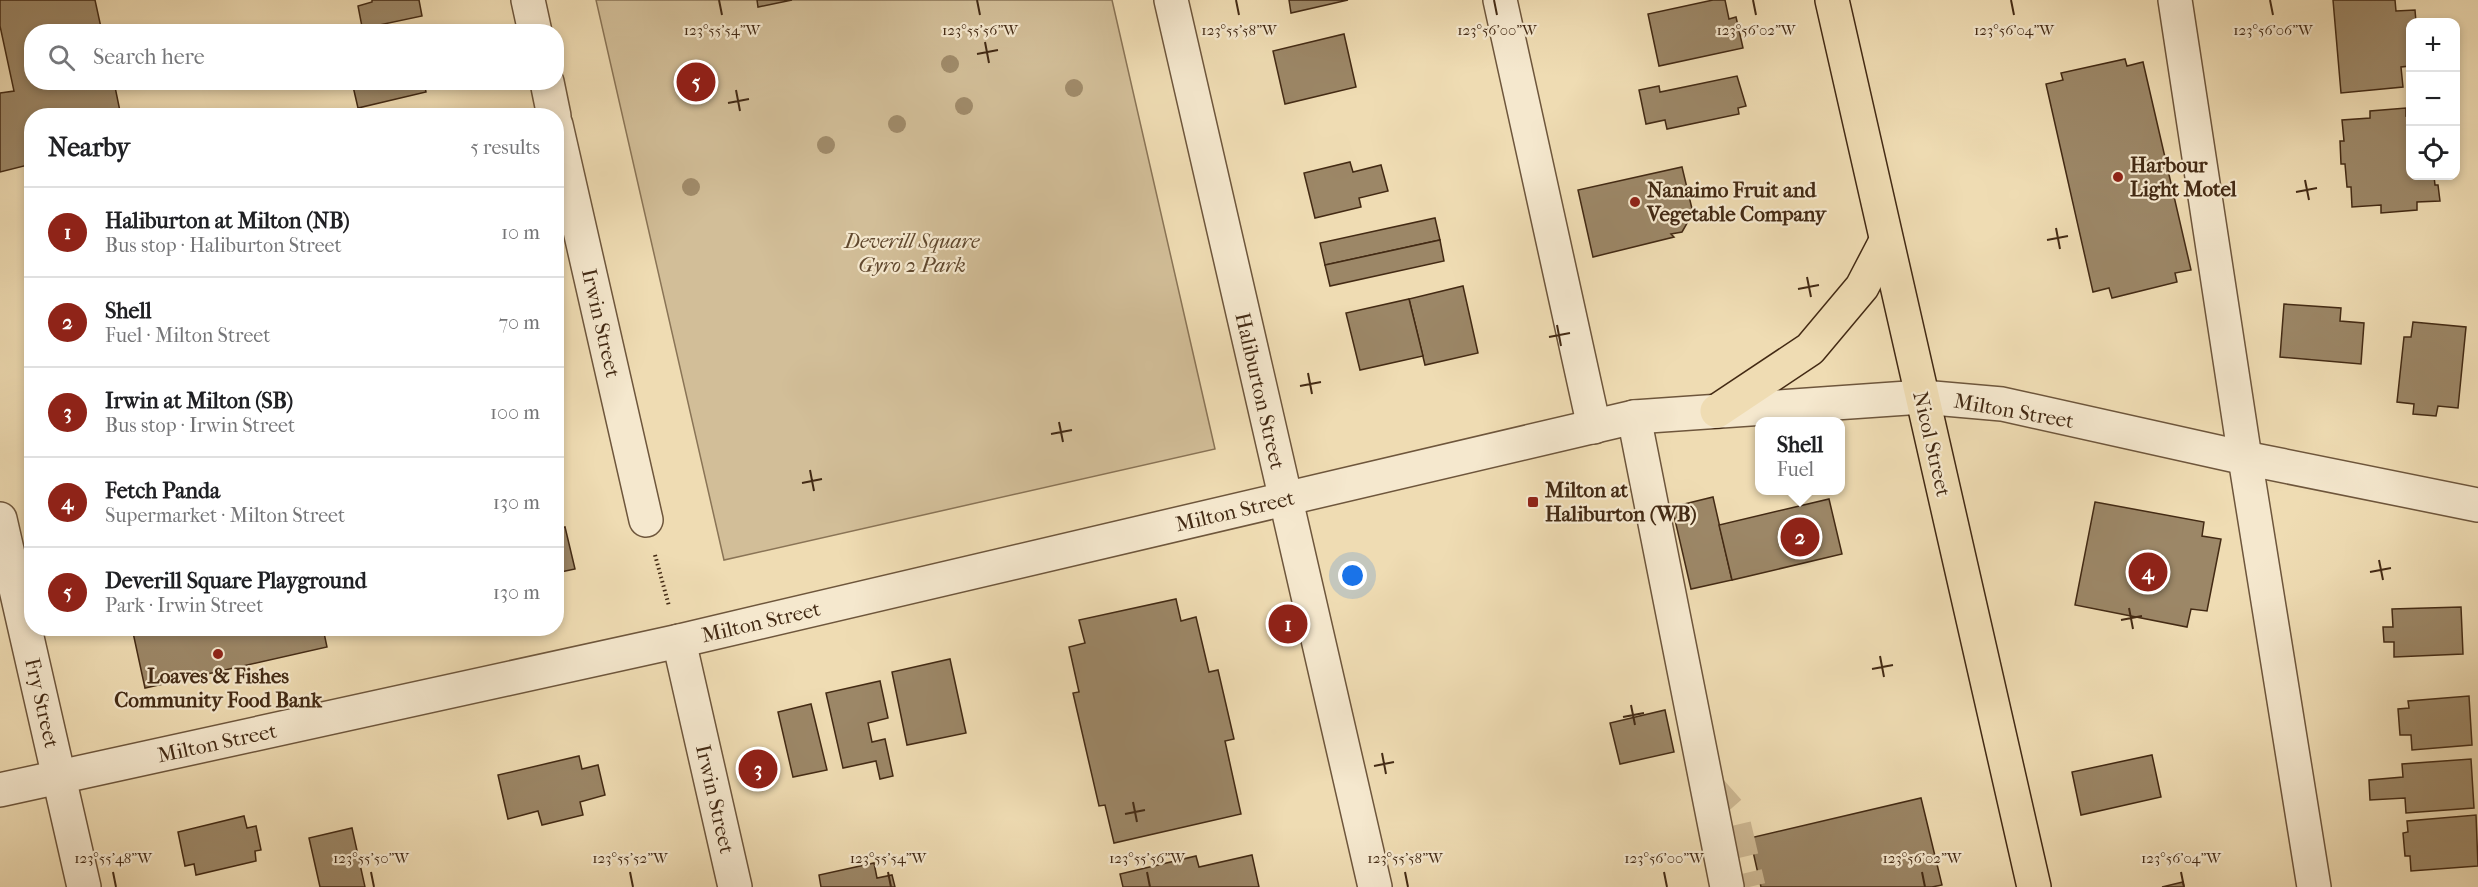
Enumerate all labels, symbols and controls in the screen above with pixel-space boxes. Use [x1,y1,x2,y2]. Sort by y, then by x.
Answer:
map controls [2406,18,2460,180]
button: + [2406,18,2460,72]
text: 123°55'54"W [684,21,762,39]
text: 123°55'56"W [942,21,1019,39]
text: 123°55'58"W [1201,21,1278,39]
text: 123°56'00"W [1457,21,1538,39]
text: 123°56'02"W [1716,21,1797,39]
text: 123°56'04"W [1974,21,2055,39]
text: 123°56'06"W [2233,21,2314,39]
search box [24,24,564,90]
icon: search [45,41,78,74]
text: Search here [93,44,205,70]
pin: 5 [676,60,716,104]
button: − [2406,72,2460,126]
button: locate [2406,126,2460,180]
text: Nearby [48,132,130,163]
text: 5 results [470,136,540,159]
place label: Harbour Light Motel [2130,153,2237,201]
marker: Harbour Light Motel [2111,170,2125,184]
place label: Nanaimo Fruit and Vegetable Company [1646,178,1828,226]
marker: Nanaimo Fruit and Vegetable Company [1628,195,1642,209]
text: Haliburton at Milton (NB) [105,208,350,234]
text: 1 [64,221,71,244]
text: 10 m [501,221,540,244]
park label: Deverill Square Gyro 2 Park [843,229,980,277]
text: Bus stop · Haliburton Street [105,234,342,257]
street label: Irwin Street [577,266,625,380]
text: Shell [105,298,152,324]
street label: Haliburton Street [1230,310,1290,472]
text: 2 [62,311,73,334]
text: 70 m [498,311,540,334]
text: Fuel · Milton Street [105,324,270,347]
text: Irwin at Milton (SB) [105,388,293,414]
street label: Nicol Street [1908,389,1956,499]
street label: Milton Street [1952,389,2076,433]
text: 3 [63,401,72,424]
text: 100 m [490,401,540,424]
text: Bus stop · Irwin Street [105,414,295,437]
popup [1755,417,1845,495]
text: Shell [1777,432,1823,458]
text: Fuel [1777,458,1814,481]
text: Fetch Panda [105,478,220,504]
place label: Milton at Haliburton (WB) [1544,478,1697,526]
street label: Milton Street [1173,486,1297,536]
text: 4 [62,491,73,514]
text: 130 m [493,491,540,514]
marker: Milton at Haliburton (WB) [1526,495,1540,509]
text: Supermarket · Milton Street [105,504,345,527]
pin: 2 [1780,514,1820,560]
pin: 4 [2128,550,2168,594]
your location [1338,561,1367,590]
text: Deverill Square Playground [105,568,367,594]
text: 5 [63,581,72,604]
text: 130 m [493,581,540,604]
text: Park · Irwin Street [105,594,263,617]
street label: Milton Street [699,597,823,647]
pin: 1 [1268,602,1308,646]
marker: Loaves & Fishes Community Food Bank [211,647,225,661]
street label: Fry Street [20,656,64,751]
place label: Loaves & Fishes Community Food Bank [114,664,323,712]
street label: Milton Street [155,719,279,767]
street label: Irwin Street [691,742,739,856]
pin: 3 [738,746,777,792]
text: 123°55'48"W [74,849,153,867]
text: 123°55'50"W [333,849,410,867]
text: 123°55'52"W [592,849,669,867]
text: 123°55'54"W [850,849,928,867]
text: 123°55'56"W [1109,849,1186,867]
text: 123°55'58"W [1367,849,1444,867]
text: 123°56'00"W [1624,849,1705,867]
text: 123°56'02"W [1882,849,1963,867]
text: 123°56'04"W [2141,849,2222,867]

